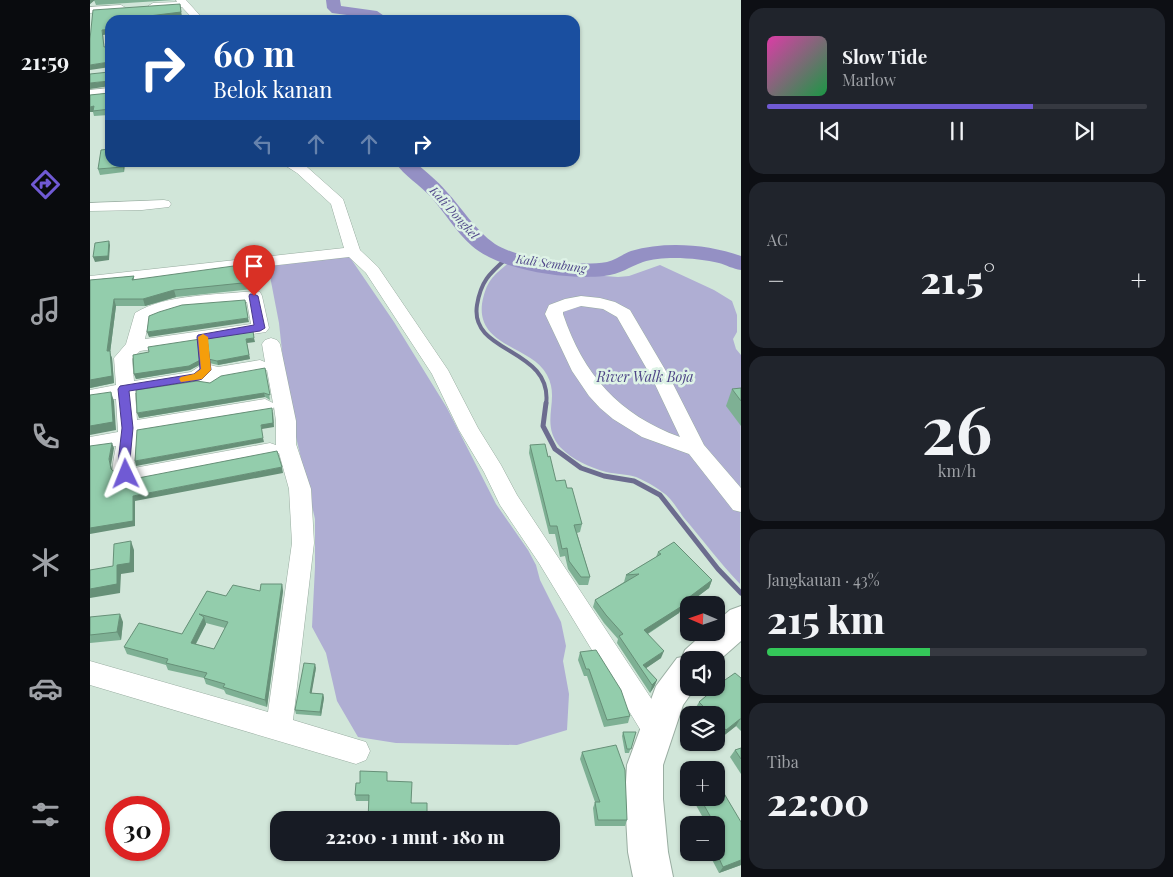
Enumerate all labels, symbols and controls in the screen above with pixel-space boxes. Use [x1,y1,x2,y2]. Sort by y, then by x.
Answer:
text: 60 m [213,29,295,76]
icon: right [130,35,195,100]
text: Slow Tide [842,43,927,69]
text: 21:59 [21,46,69,76]
text: Marlow [842,69,896,90]
text: Belok kanan [213,74,332,104]
icon: previous [816,117,844,145]
icon: pause [943,117,971,145]
icon: next [1070,117,1098,145]
icon: left [249,130,277,158]
icon: ahead [302,130,330,158]
icon: ahead [355,130,383,158]
icon: right [408,130,436,158]
icon: directions [28,167,63,202]
water label: Kali Dongkel [426,182,483,243]
text: AC [767,229,788,250]
pin [233,245,275,296]
water label: Kali Sembung [514,250,589,276]
icon: arrive [240,252,268,280]
text: 21.5° [921,253,995,304]
text: − [767,261,785,298]
text: + [1131,261,1147,298]
icon: music [28,293,63,328]
park label: River Walk Boja [595,367,694,386]
text: 26 [922,384,992,470]
icon: phone [28,419,63,454]
position arrow [99,447,151,499]
text: km/h [938,460,976,481]
icon: climate [28,545,63,580]
text: Jangkauan · 43% [767,569,880,590]
text: 215 km [767,593,885,644]
north arrow [680,596,725,641]
map controls [680,596,725,861]
button: sound [680,651,725,696]
icon: car [28,671,63,706]
button: layers [680,706,725,751]
text: Tiba [767,751,799,772]
button: + [680,761,725,806]
text: 22:00 [767,775,869,826]
speed limit sign: 30 [105,796,170,861]
icon: filters [28,797,63,832]
button: − [680,816,725,861]
text: 22:00 · 1 mnt · 180 m [325,823,505,849]

